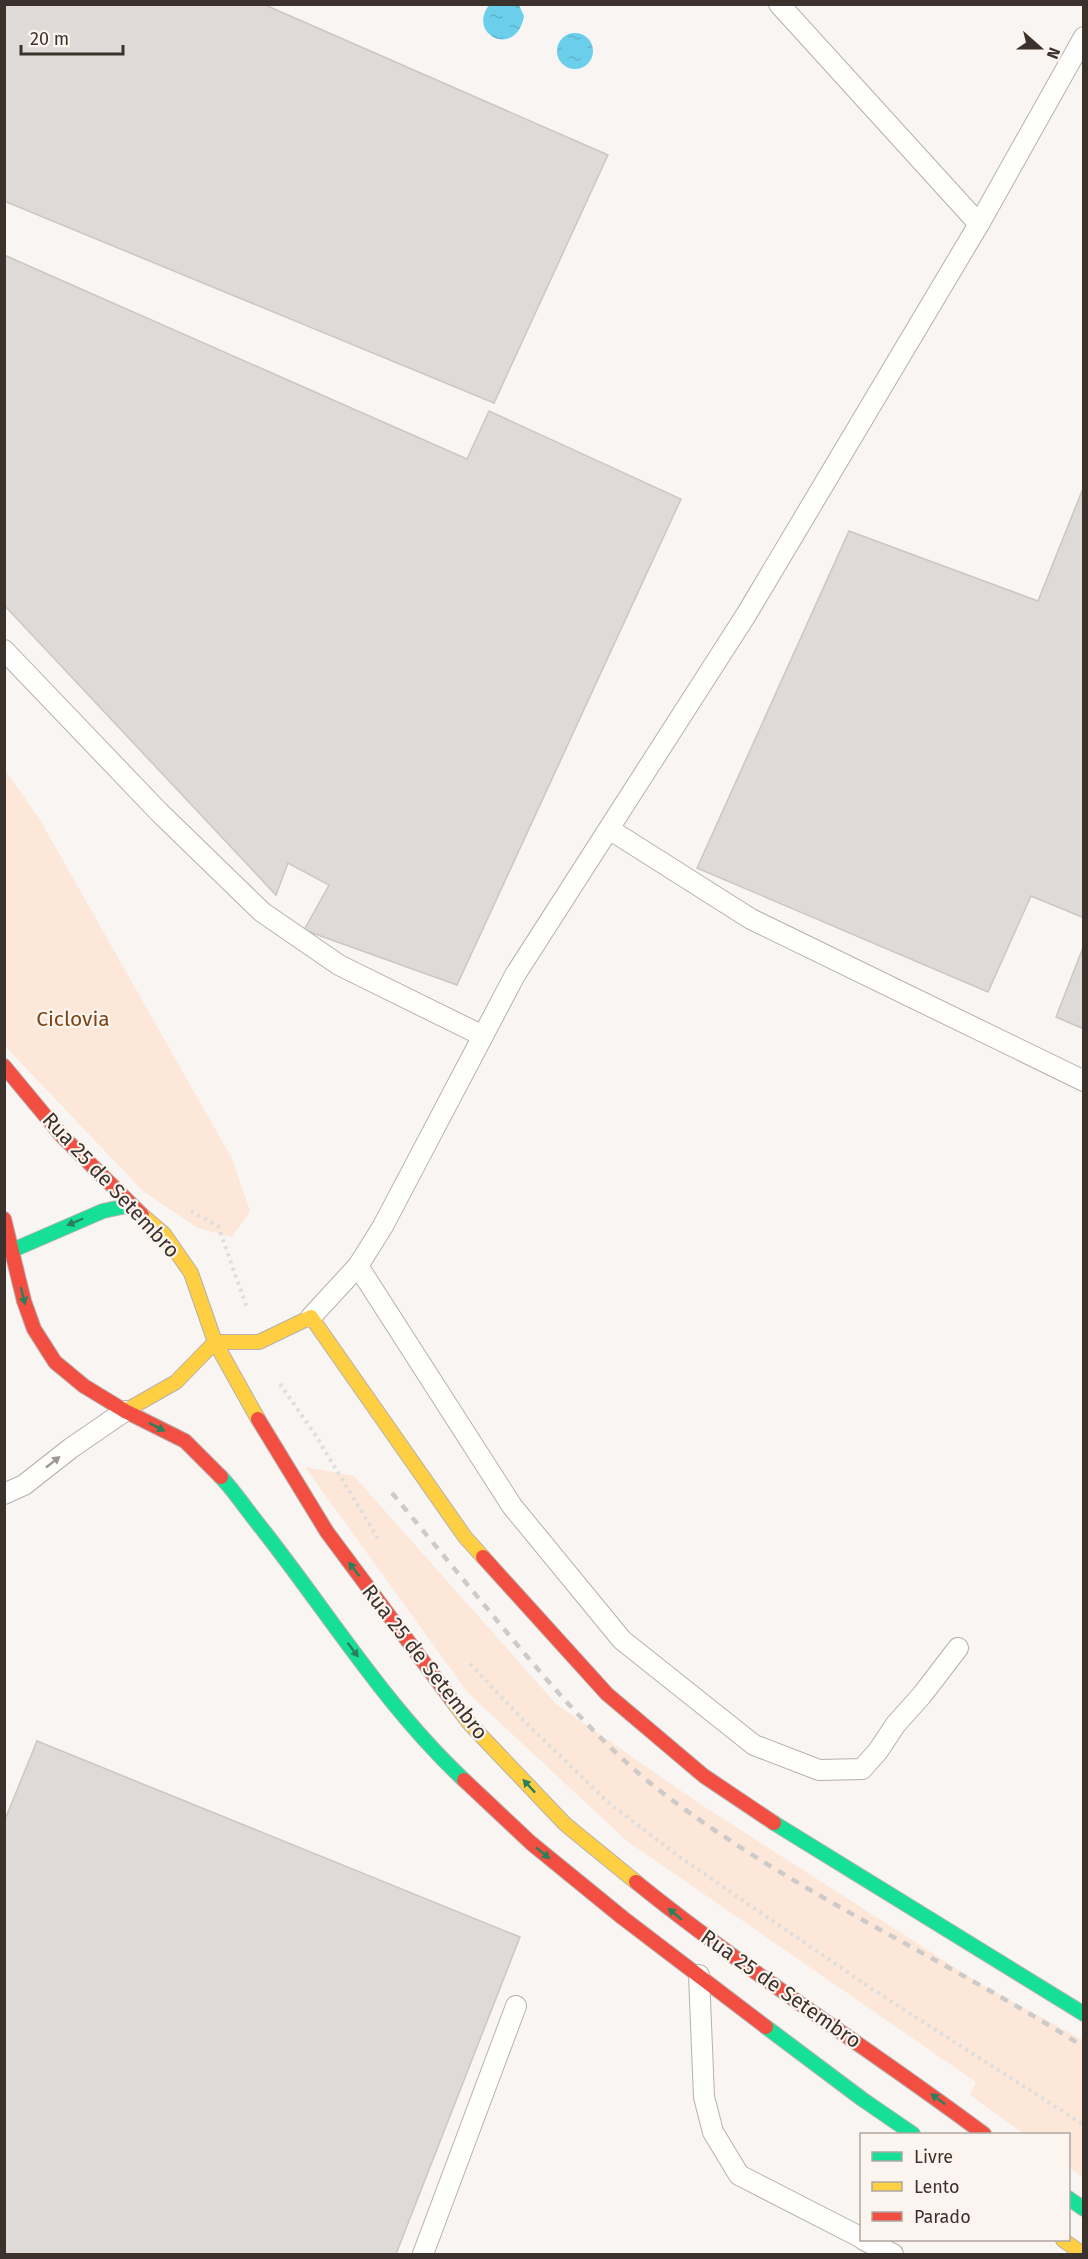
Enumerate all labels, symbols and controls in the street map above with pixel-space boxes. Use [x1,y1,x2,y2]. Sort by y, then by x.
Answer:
scale bar [21,18,123,56]
north arrow [1010,18,1070,78]
text: 20 m [30,28,69,50]
text: N [1043,45,1064,62]
park label: Ciclovia [36,1006,110,1032]
street label: Rua 25 de Setembro [37,1107,185,1263]
one-way arrow [66,1217,84,1227]
one-way arrow [19,1287,29,1305]
one-way arrow [148,1422,165,1432]
one-way arrow [45,1456,61,1469]
one-way arrow [348,1562,360,1578]
street label: Rua 25 de Setembro [356,1579,494,1745]
one-way arrow [347,1642,359,1657]
one-way arrow [522,1779,536,1794]
one-way arrow [535,1846,551,1859]
one-way arrow [668,1908,683,1921]
street label: Rua 25 de Setembro [696,1924,866,2054]
one-way arrow [930,2094,945,2106]
legend [860,2133,1070,2241]
text: Livre [914,2146,953,2168]
text: Lento [914,2176,960,2198]
text: Parado [914,2206,971,2228]

